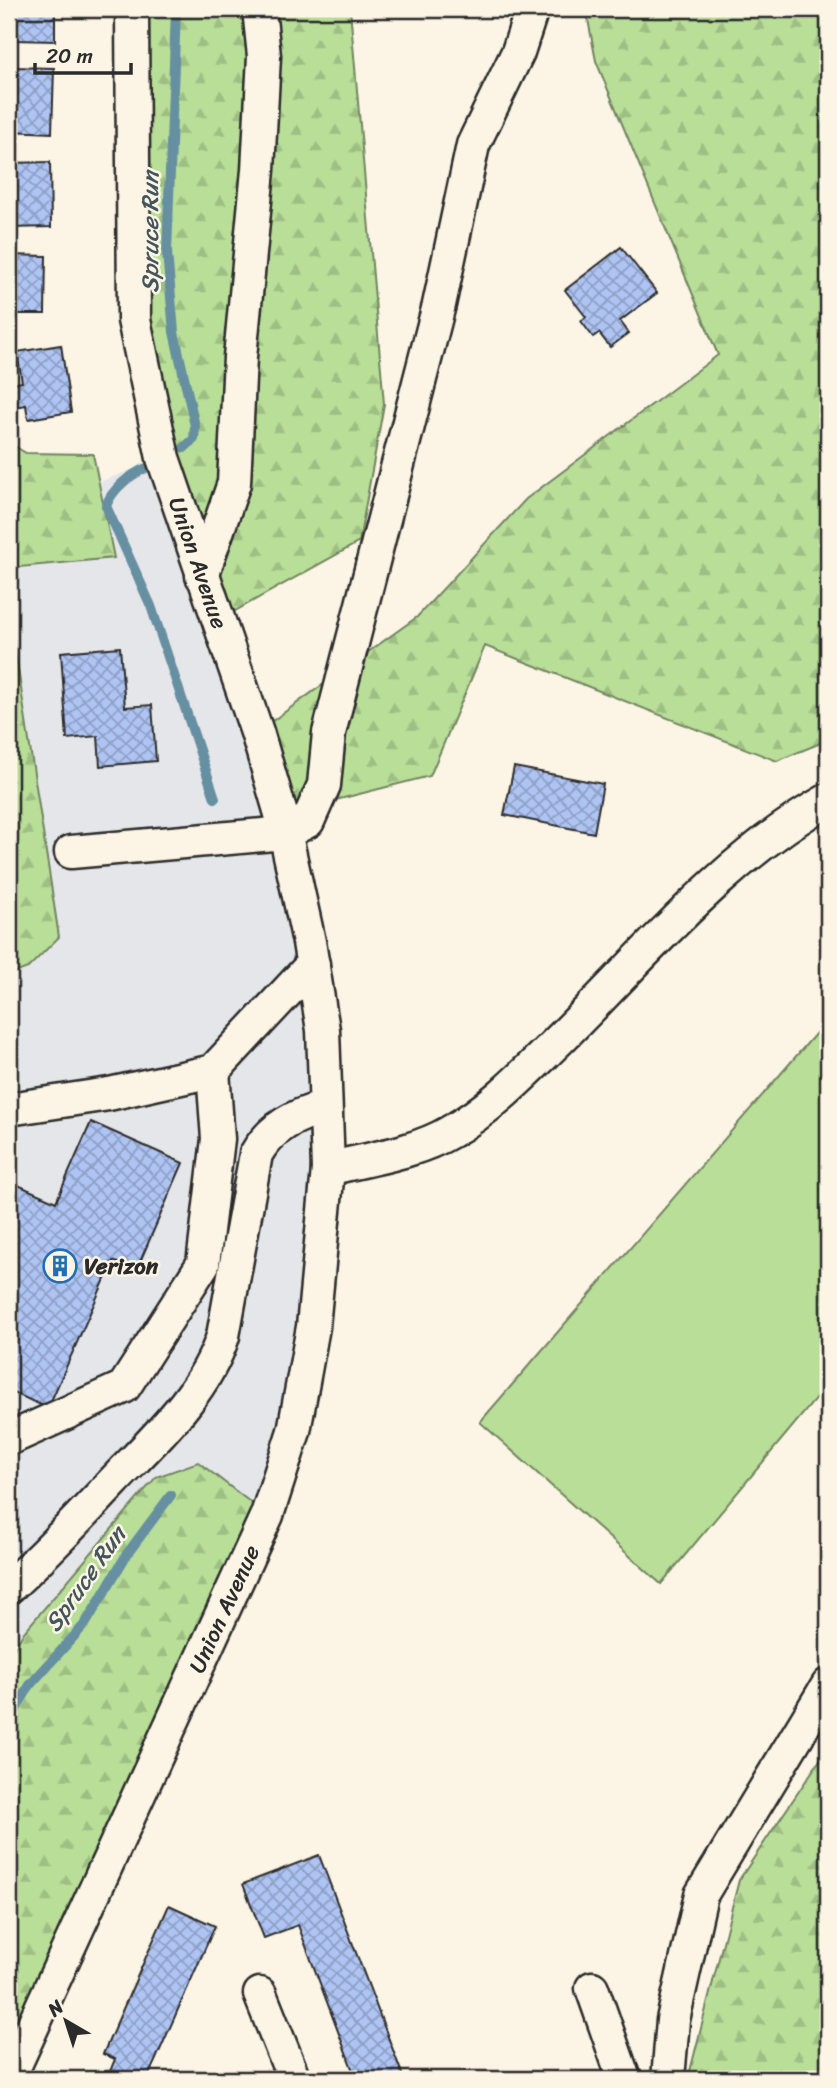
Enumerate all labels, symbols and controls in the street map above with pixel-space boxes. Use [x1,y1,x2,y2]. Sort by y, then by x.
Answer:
scale bar [35,32,131,76]
text: 20 m [46,37,93,75]
water label: Spruce Run [129,168,171,293]
street label: Union Avenue [156,491,240,635]
place label: Verizon [84,1246,159,1287]
building icon: Verizon [41,1247,79,1285]
water label: Spruce Run [33,1515,139,1641]
street label: Union Avenue [177,1538,271,1680]
north arrow [32,1986,102,2056]
text: N [39,1991,72,2026]

